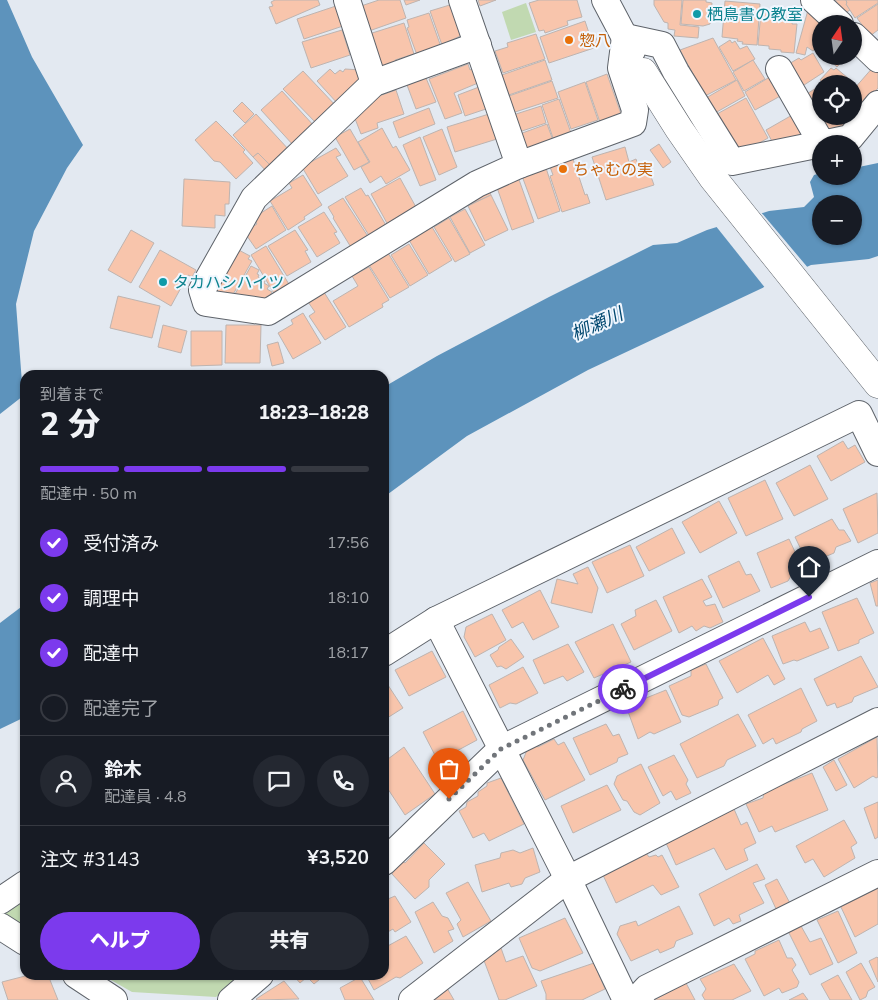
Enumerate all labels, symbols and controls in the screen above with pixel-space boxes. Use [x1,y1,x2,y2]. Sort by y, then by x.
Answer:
place label: 栖鳥書の教室 [707,4,803,26]
marker: 栖鳥書の教室 [691,8,703,20]
north arrow [812,15,862,65]
map controls [812,15,862,245]
place label: 惣八 [579,30,611,52]
marker: 惣八 [563,34,575,46]
button: locate [812,75,862,125]
button: + [812,135,862,185]
place label: ちゃむの実 [573,159,653,181]
marker: ちゃむの実 [557,163,569,175]
button: − [812,195,862,245]
place label: タカハシハイツ [173,272,284,294]
marker: タカハシハイツ [157,276,169,288]
water label: 柳瀬川 [567,301,628,346]
text: 到着まで [40,384,104,406]
text: 18:23–18:28 [258,400,369,426]
text: 2 分 [40,403,100,446]
text: 配達中 · 50 m [40,483,137,505]
icon: check [40,529,68,557]
text: 受付済み [83,531,159,557]
text: 17:56 [327,532,369,554]
pin [788,546,830,597]
icon: home [795,553,823,581]
icon: check [40,584,68,612]
text: 調理中 [83,586,140,612]
text: 18:10 [327,587,369,609]
icon: check [40,639,68,667]
text: 配達中 [83,641,140,667]
text: 18:17 [327,642,369,664]
courier [598,664,648,714]
icon: bike [609,675,637,703]
text: 配達完了 [83,696,159,722]
pin [428,748,470,799]
button: person [40,755,92,807]
button: chat [253,755,305,807]
button: phone [317,755,369,807]
icon: bag [435,755,463,783]
text: 鈴木 [104,757,142,783]
text: 配達員 · 4.8 [104,786,187,808]
text: ¥3,520 [307,845,369,871]
text: 注文 #3143 [40,847,140,873]
button: ヘルプ [40,912,200,970]
button: 共有 [210,912,369,970]

